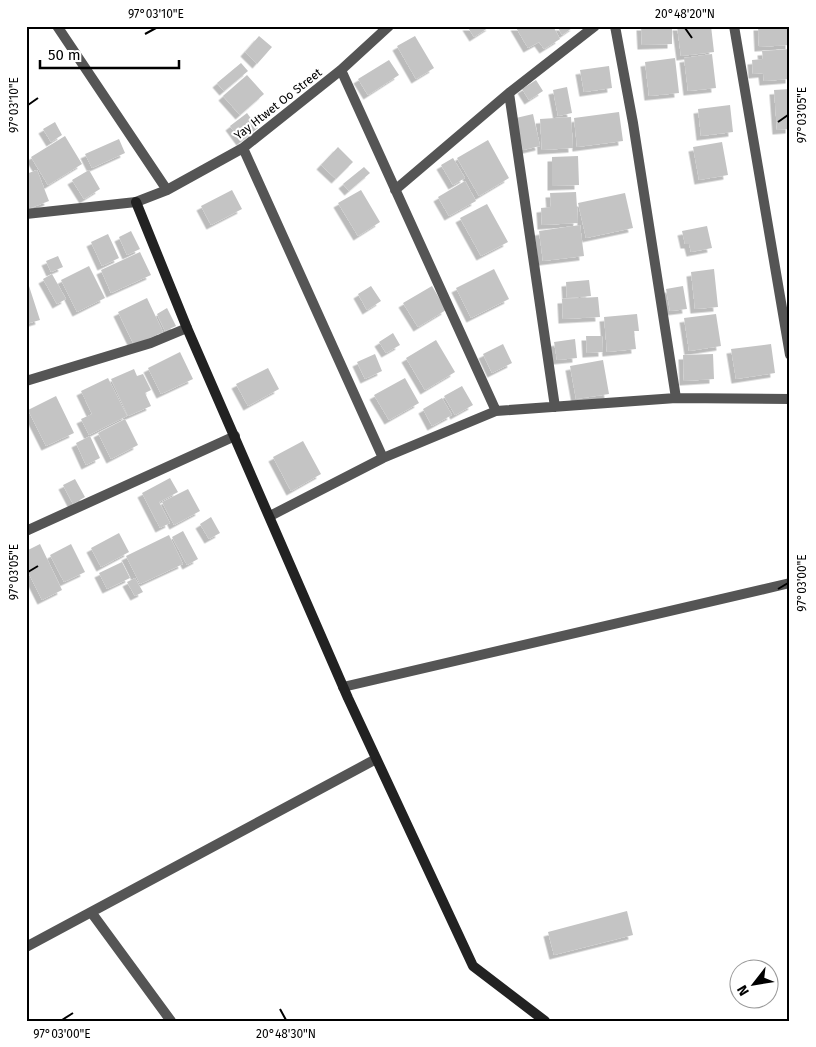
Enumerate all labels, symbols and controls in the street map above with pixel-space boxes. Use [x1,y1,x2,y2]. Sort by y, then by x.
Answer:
text: 97°03'10"E [128,7,184,21]
text: 20°48'20"N [655,7,715,21]
scale bar [40,38,179,70]
text: 50 m [48,46,81,64]
street label: Yay Htwet Oo Street [231,65,325,143]
text: 97°03'10"E [7,77,21,133]
text: 97°03'05"E [795,87,809,143]
text: 97°03'05"E [7,544,21,600]
text: 97°03'00"E [795,554,809,612]
north arrow [728,960,778,1010]
text: N [734,982,753,999]
text: 97°03'00"E [33,1027,91,1041]
text: 20°48'30"N [256,1027,316,1041]

